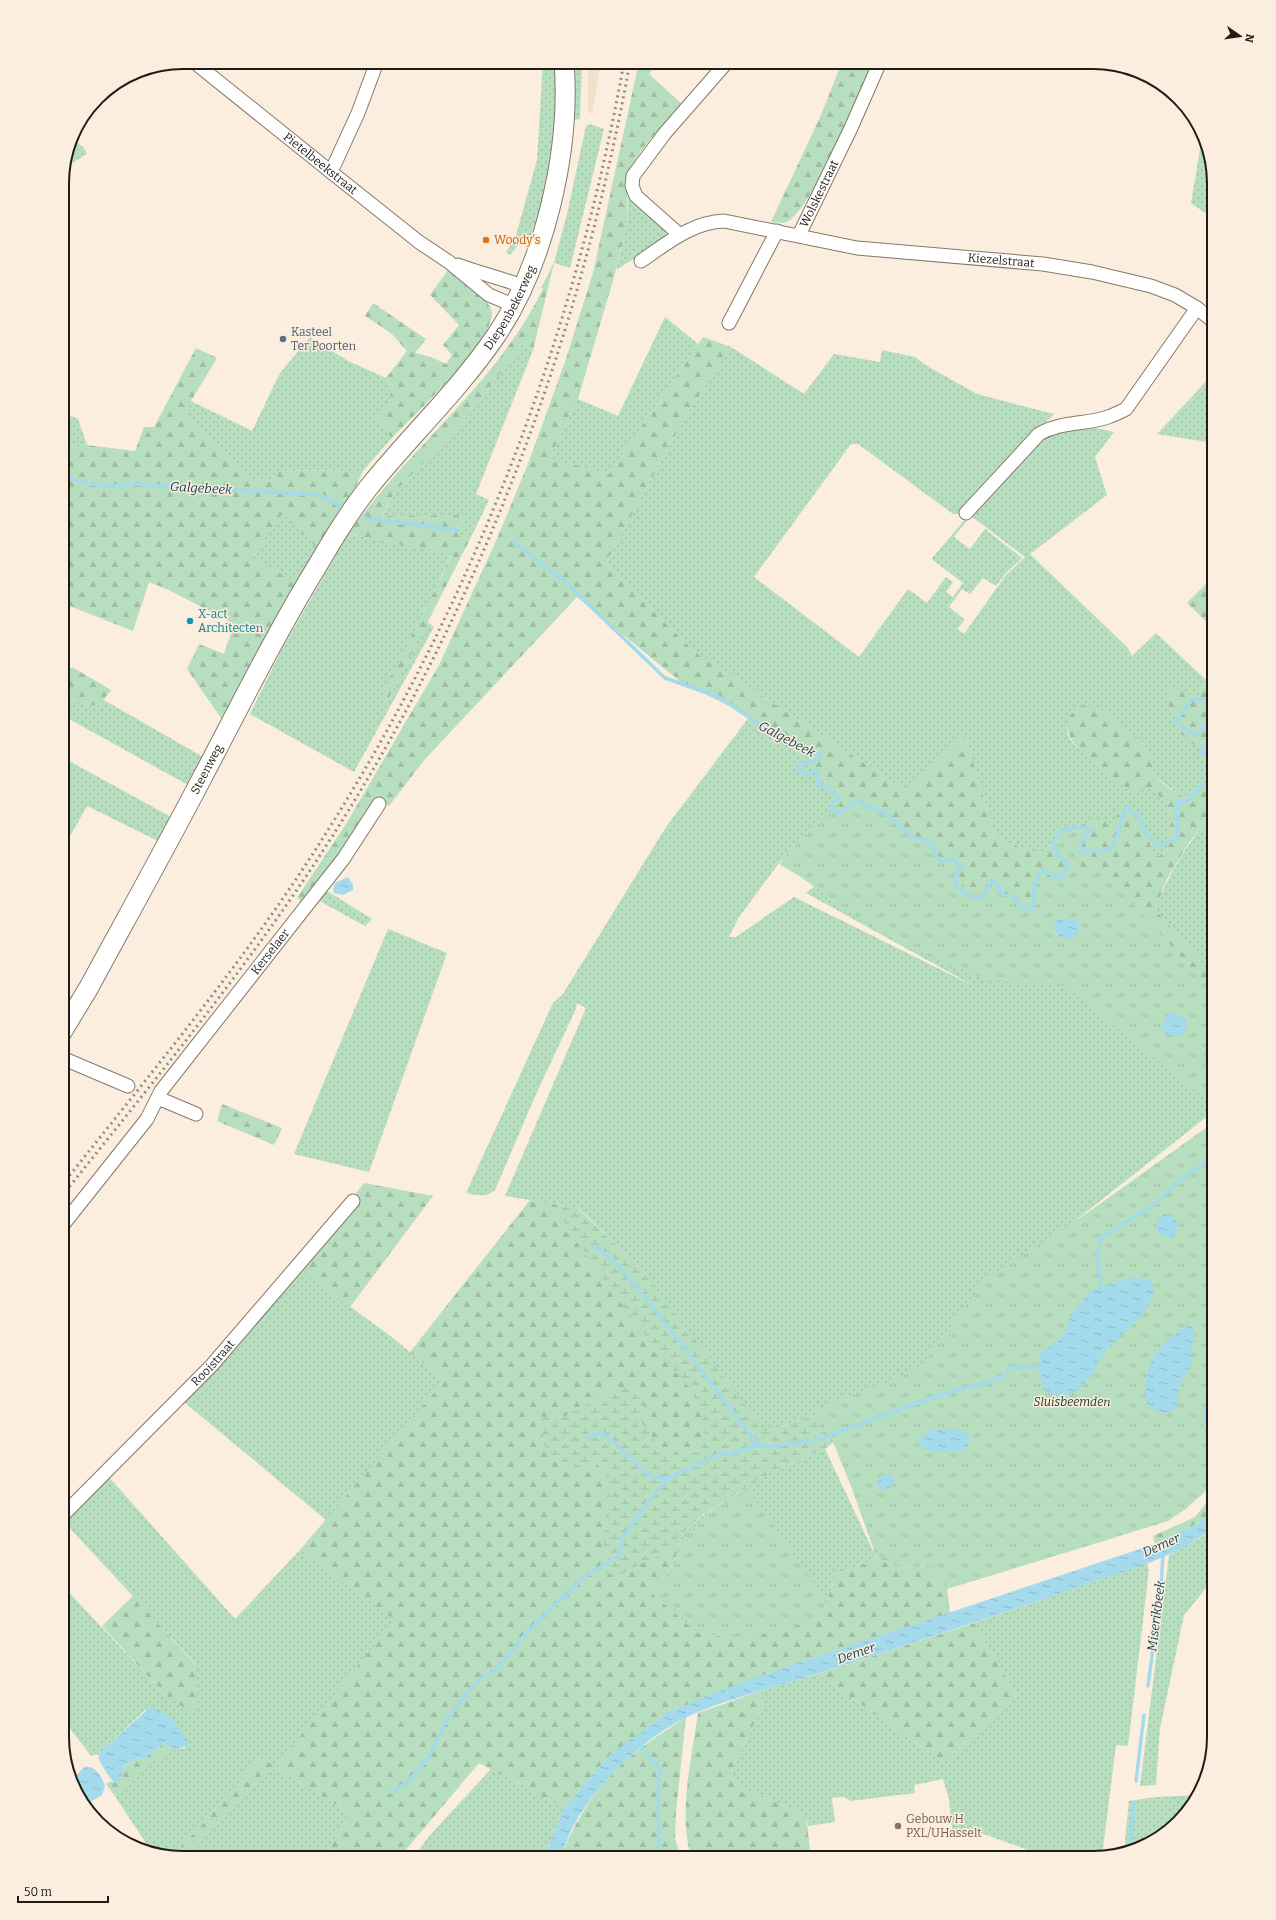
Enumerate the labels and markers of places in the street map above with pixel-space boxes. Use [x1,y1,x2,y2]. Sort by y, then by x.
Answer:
place label: Woody's [494,233,541,247]
marker: Woody's [481,235,491,245]
place label: Kasteel Ter Poorten [291,325,356,353]
marker: Kasteel Ter Poorten [278,334,288,344]
place label: X-act Architecten [198,607,264,635]
marker: X-act Architecten [185,616,195,626]
place label: Gebouw H PXL/UHasselt [906,1812,982,1840]
marker: Gebouw H PXL/UHasselt [893,1821,903,1831]

